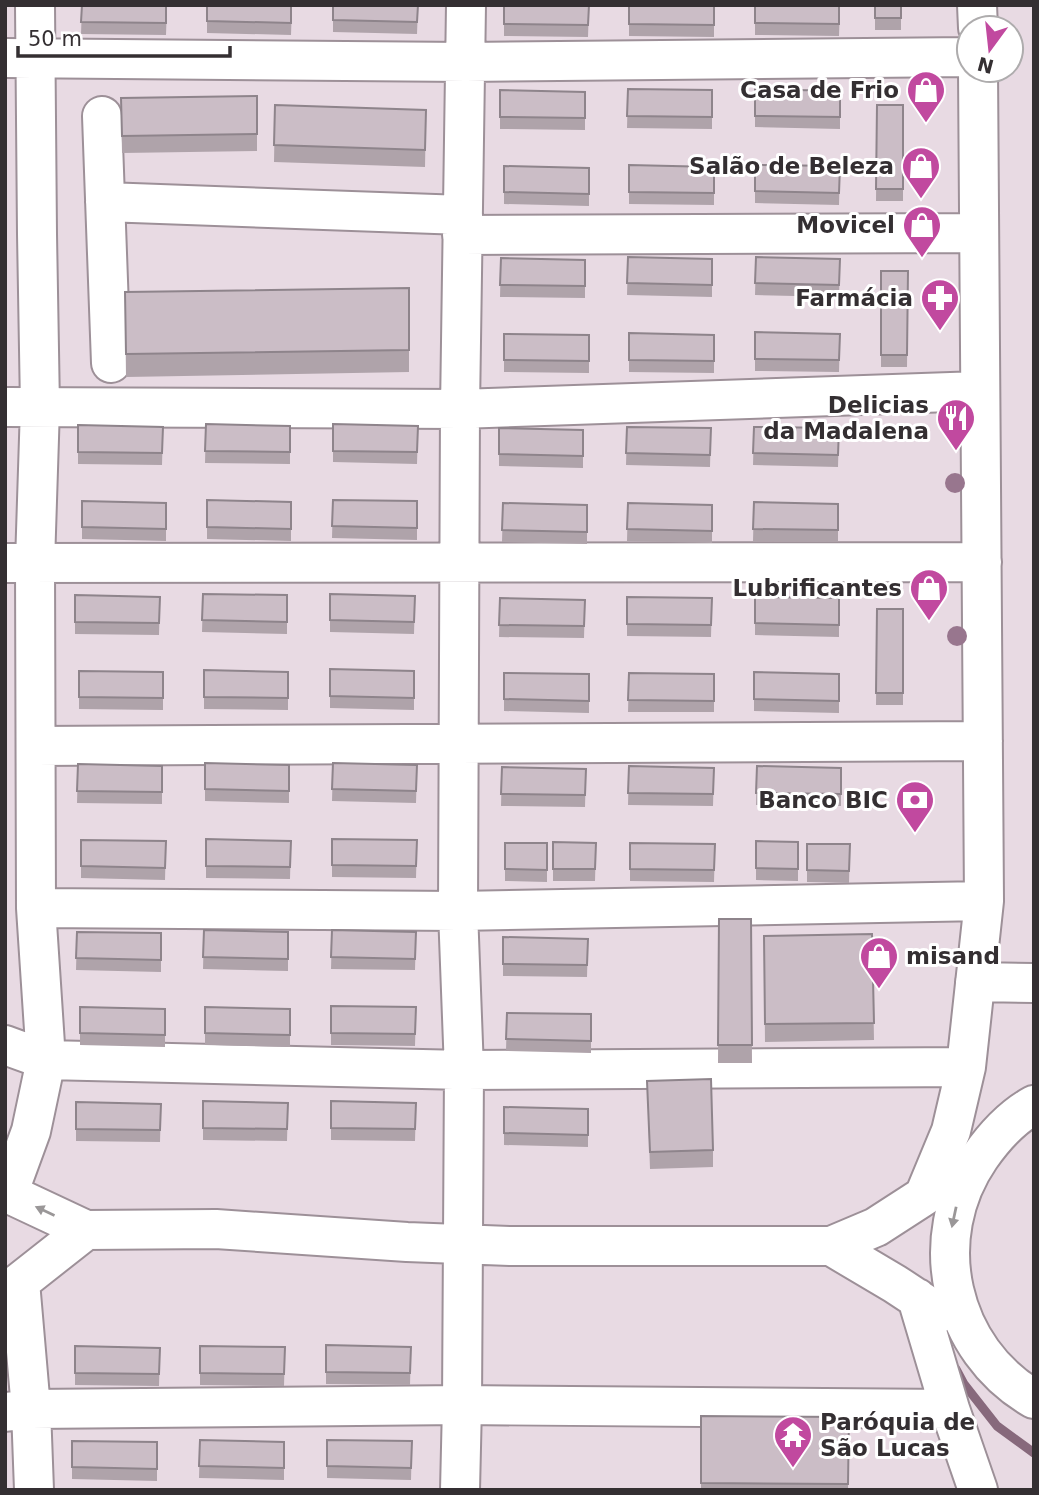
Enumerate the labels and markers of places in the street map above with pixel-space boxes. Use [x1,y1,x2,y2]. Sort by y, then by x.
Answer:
shop icon: Casa de Frio [905,69,947,124]
place label: Casa de Frio [740,77,899,103]
shop icon: Salão de Beleza [900,145,942,200]
place label: Salão de Beleza [689,153,894,179]
shop icon: Movicel [901,204,943,259]
place label: Movicel [796,212,895,238]
pharmacy icon: Farmácia [919,277,961,332]
place label: Farmácia [795,285,913,311]
place label: Delicias da Madalena [763,392,929,444]
restaurant icon: Delicias da Madalena [935,397,977,452]
shop icon: Lubrificantes [908,567,950,622]
place label: Lubrificantes [732,575,902,601]
bank icon: Banco BIC [894,779,936,834]
place label: Banco BIC [758,787,888,813]
shop icon: misand [858,935,900,990]
place label: misand [906,943,1000,969]
place label: Paróquia de São Lucas [820,1409,975,1461]
temple icon: Paróquia de São Lucas [772,1414,814,1469]

